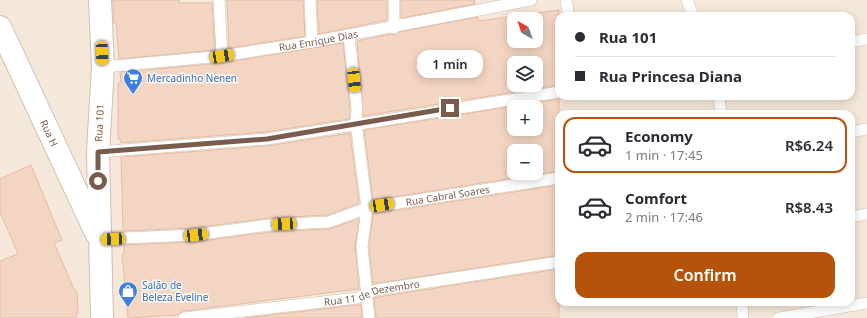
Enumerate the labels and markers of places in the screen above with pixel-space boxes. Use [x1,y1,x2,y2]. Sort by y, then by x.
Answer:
supermarket icon: Mercadinho Nenen [122,67,144,95]
place label: Mercadinho Nenen [147,71,237,85]
place label: Salão de Beleza Eveline [142,278,209,304]
shop icon: Salão de Beleza Eveline [117,280,139,308]

